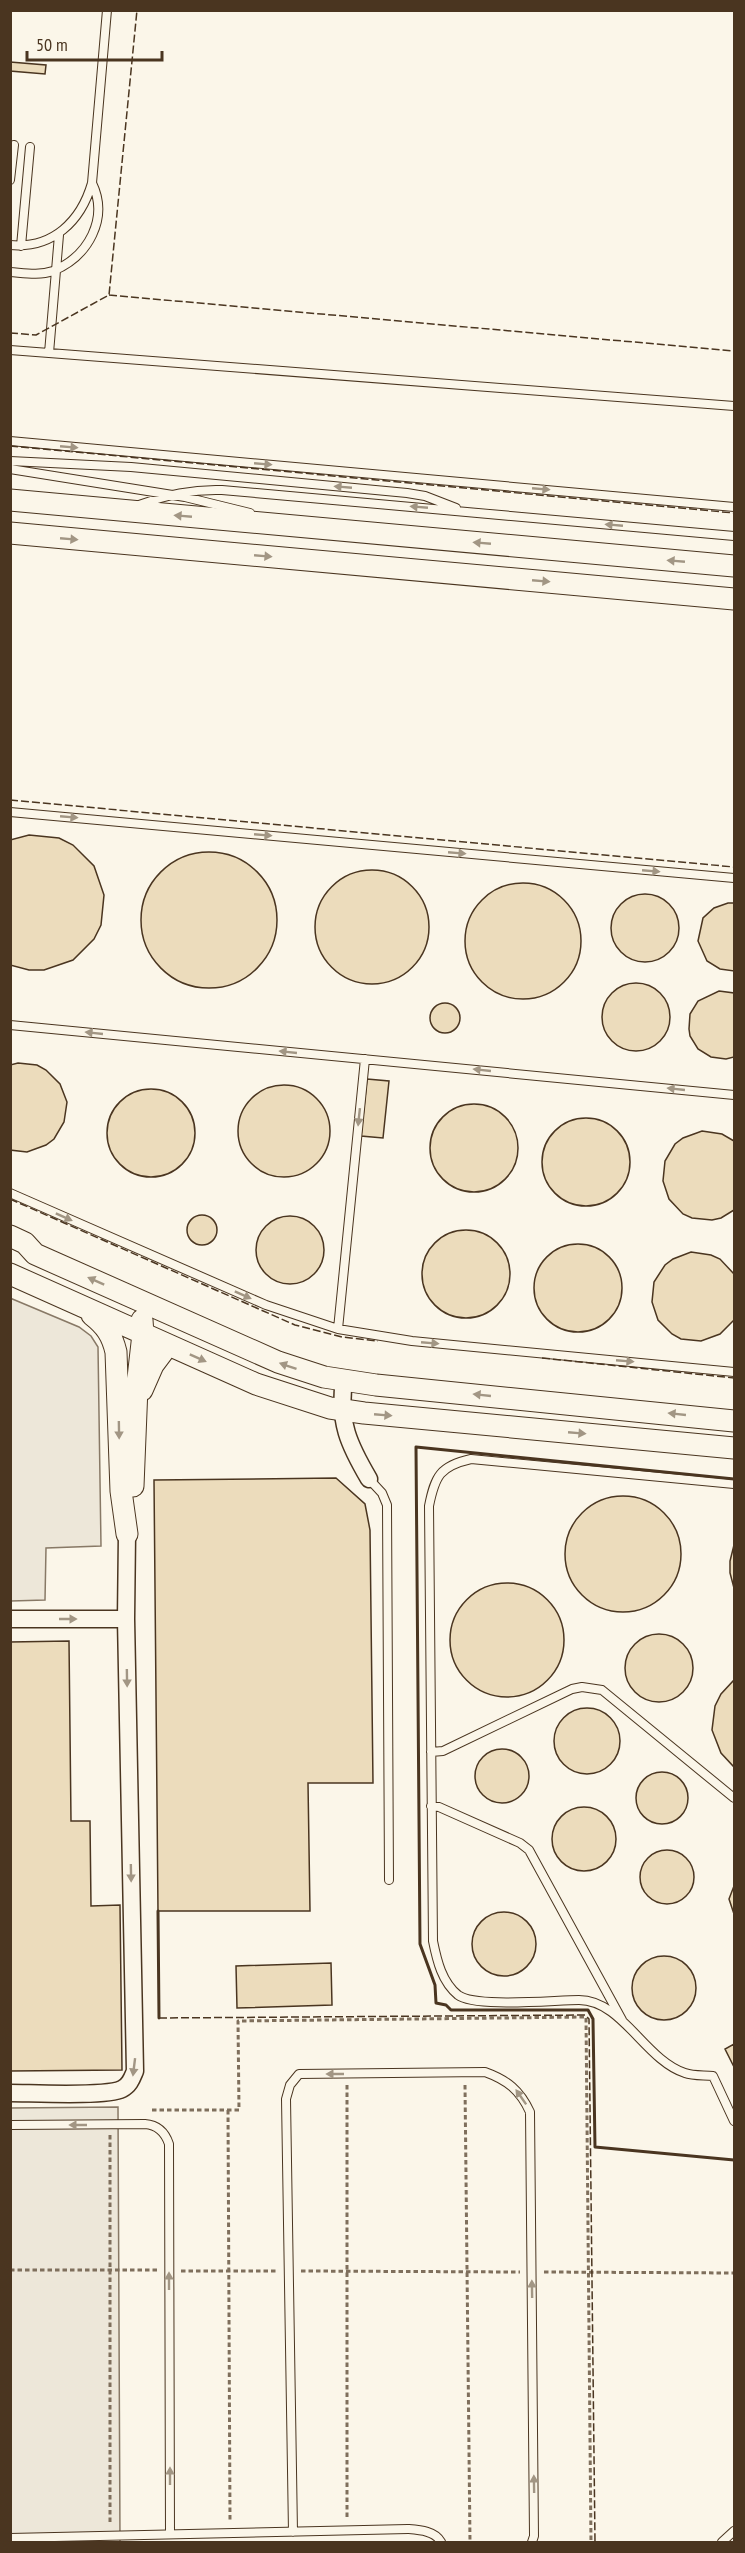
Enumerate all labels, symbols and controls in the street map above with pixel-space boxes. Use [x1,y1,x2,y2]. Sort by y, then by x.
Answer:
scale bar [27,24,162,62]
text: 50 m [36,33,68,56]
one-way arrow [59,442,78,452]
one-way arrow [254,459,273,469]
one-way arrow [334,482,353,492]
one-way arrow [531,484,550,494]
one-way arrow [410,502,429,512]
one-way arrow [174,511,193,521]
one-way arrow [604,520,623,530]
one-way arrow [59,534,78,544]
one-way arrow [472,538,491,548]
one-way arrow [254,551,273,561]
one-way arrow [667,556,686,566]
one-way arrow [531,576,550,586]
one-way arrow [59,812,78,822]
one-way arrow [253,830,272,840]
one-way arrow [448,848,467,858]
one-way arrow [642,866,661,875]
one-way arrow [84,1028,103,1038]
one-way arrow [279,1047,298,1057]
one-way arrow [473,1065,492,1075]
one-way arrow [667,1084,686,1094]
one-way arrow [354,1108,364,1127]
one-way arrow [55,1212,73,1222]
one-way arrow [87,1277,104,1286]
one-way arrow [234,1290,252,1300]
one-way arrow [421,1338,440,1348]
one-way arrow [189,1354,207,1363]
one-way arrow [615,1356,634,1366]
one-way arrow [278,1360,296,1370]
one-way arrow [473,1390,492,1400]
one-way arrow [667,1409,686,1419]
one-way arrow [374,1410,393,1420]
one-way arrow [114,1420,124,1439]
one-way arrow [568,1428,587,1438]
one-way arrow [59,1614,78,1624]
one-way arrow [123,1668,132,1687]
one-way arrow [127,1863,136,1882]
one-way arrow [129,2058,139,2077]
one-way arrow [326,2069,345,2079]
one-way arrow [515,2090,527,2106]
one-way arrow [69,2120,88,2130]
one-way arrow [164,2271,174,2290]
one-way arrow [527,2280,537,2299]
one-way arrow [165,2466,175,2485]
one-way arrow [529,2475,539,2494]

